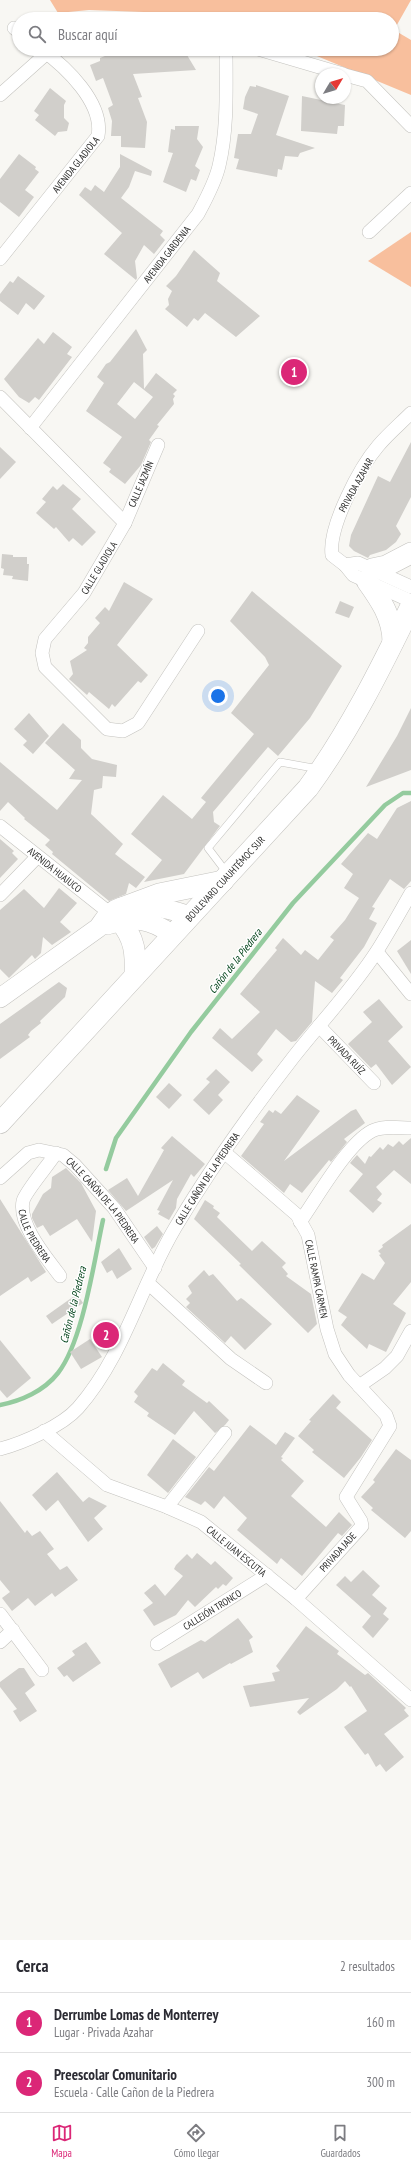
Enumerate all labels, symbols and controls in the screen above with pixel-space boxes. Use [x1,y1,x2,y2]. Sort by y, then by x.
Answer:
search box [12,12,399,56]
icon: search [26,23,48,45]
text: Buscar aquí [58,25,118,44]
north arrow [315,68,351,104]
street label: AVENIDA GLADIOLA [49,133,102,195]
street label: AVENIDA GARDENIA [140,223,193,285]
pin: 1 [281,357,307,387]
street label: PRIVADA AZAHAR [336,455,376,515]
street label: CALLE JAZMÍN [125,459,157,509]
street label: CALLE GLADIOLA [78,539,120,597]
your location [208,686,228,706]
street label: BOULEVARD CUAUHTÉMOC SUR [182,833,267,924]
street label: AVENIDA HUAJUCO [25,844,85,895]
water label: Cañón de la Piedrera [205,925,265,996]
street label: PRIVADA RUÍZ [325,1033,369,1077]
street label: CALLE CAÑON DE LA PIEDRERA [172,1129,242,1227]
street label: CALLE CAÑÓN DE LA PIEDRERA [64,1154,143,1246]
street label: CALLE PIEDRERA [16,1208,54,1265]
street label: CALLE RAMPA CARMEN [303,1238,331,1319]
water label: Cañón de la Piedrera [57,1265,89,1345]
pin: 2 [93,1320,119,1350]
street label: CALLE JUAN ESCUTIA [204,1523,270,1579]
street label: PRIVADA JADE [317,1529,359,1575]
street label: CALLEJÓN TRONCO [180,1586,244,1633]
text: Cerca [16,1955,49,1977]
text: 2 resultados [340,1958,395,1975]
text: Derrumbe Lomas de Monterrey [54,2005,219,2024]
text: 1 [26,2014,32,2031]
text: 160 m [366,2014,395,2031]
text: Lugar · Privada Azahar [54,2024,153,2041]
text: Preescolar Comunitario [54,2065,177,2084]
text: 2 [26,2074,32,2091]
text: 300 m [366,2074,395,2091]
text: Escuela · Calle Cañon de la Piedrera [54,2084,214,2101]
tab: Mapa [51,2122,73,2160]
tab: Cómo llegar [174,2122,219,2160]
tab: Guardados [320,2122,360,2160]

